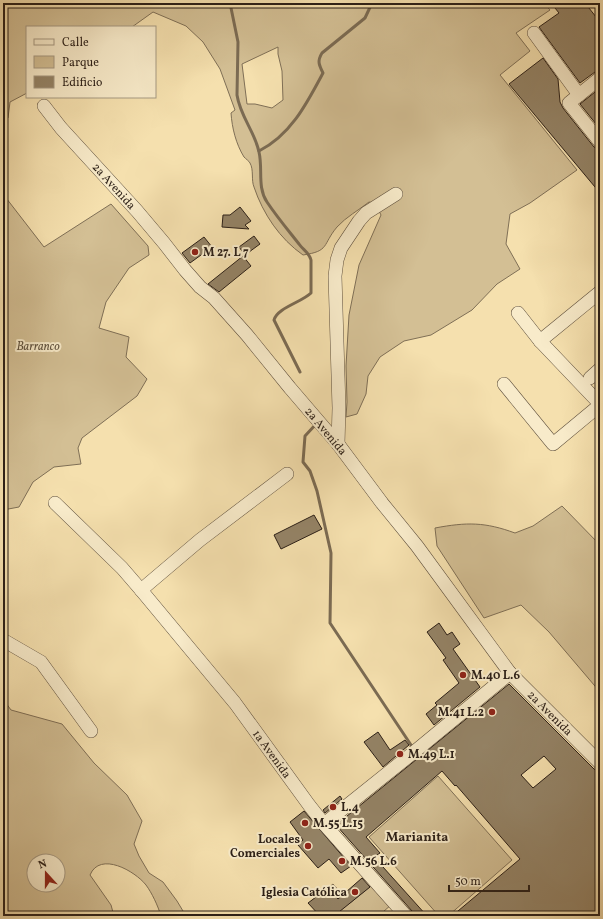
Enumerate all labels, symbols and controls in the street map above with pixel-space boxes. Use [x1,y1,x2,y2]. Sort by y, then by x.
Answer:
legend [26,26,156,98]
text: Calle [62,35,89,51]
text: Parque [62,55,99,71]
text: Edificio [62,75,102,91]
street label: 2a Avenida [88,160,139,214]
place label: M 27. L 7 [203,245,249,261]
marker: M 27. L 7 [190,247,200,257]
park label: Barranco [16,339,60,355]
street label: 2a Avenida [300,404,350,459]
place label: M.40 L.6 [471,668,520,684]
marker: M.40 L.6 [458,670,468,680]
street label: 2a Avenida [523,688,575,740]
place label: M.41 L.2 [438,705,484,721]
marker: M.41 L.2 [487,707,497,717]
street label: 1a Avenida [248,727,294,782]
place label: M.49 L.1 [408,747,455,763]
marker: M.49 L.1 [395,749,405,759]
place label: L.4 [341,800,359,816]
marker: L.4 [328,802,338,812]
place label: M.55 L.15 [313,816,363,832]
marker: M.55 L.15 [300,818,310,828]
district label: Marianita [386,829,448,847]
place label: Locales Comerciales [230,832,300,862]
marker: Locales Comerciales [303,841,313,851]
north arrow [26,853,66,893]
place label: M.56 L.6 [350,854,397,870]
marker: M.56 L.6 [337,856,347,866]
text: N [37,857,49,873]
scale bar [449,867,529,893]
text: 50 m [455,874,481,890]
place label: Iglesia Católica [261,885,347,901]
marker: Iglesia Católica [350,887,360,897]

